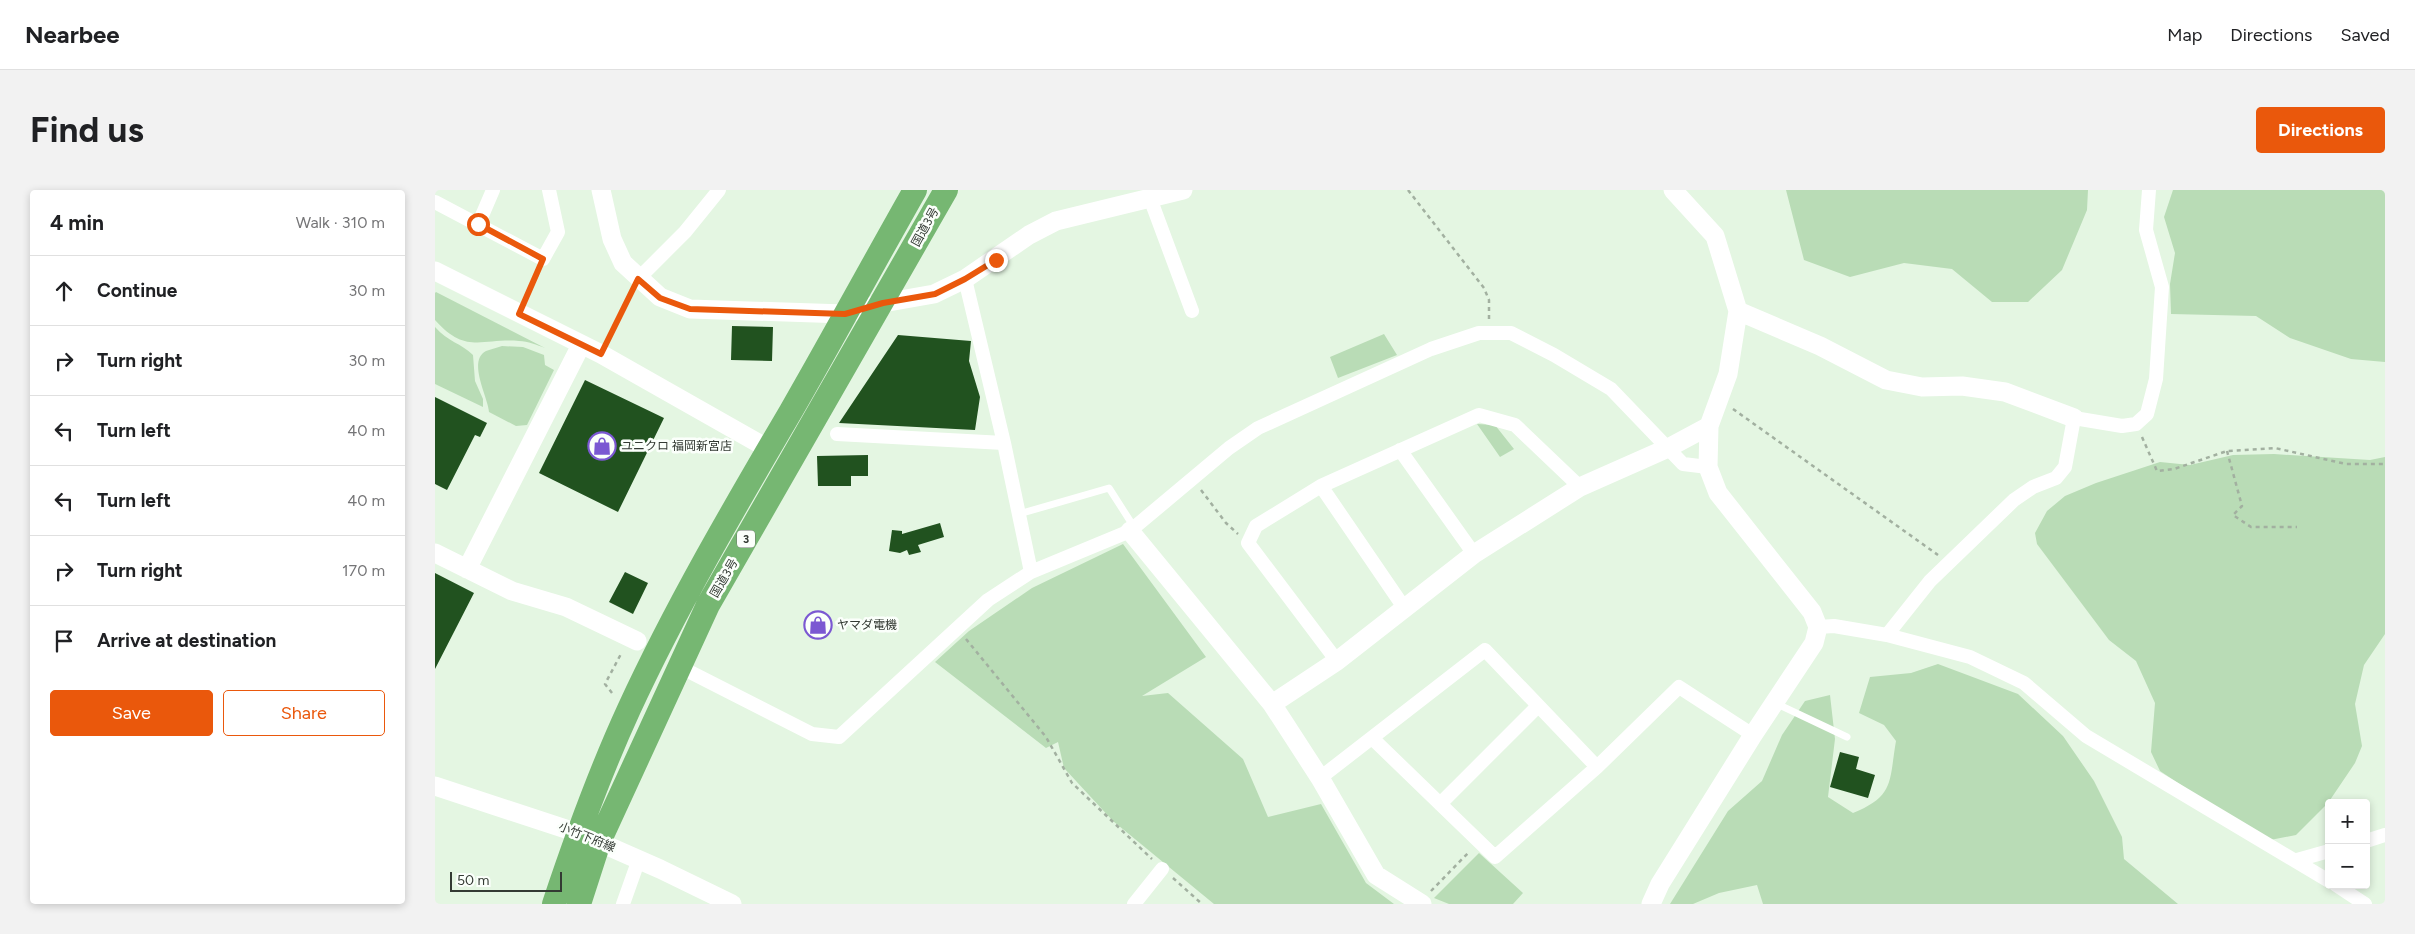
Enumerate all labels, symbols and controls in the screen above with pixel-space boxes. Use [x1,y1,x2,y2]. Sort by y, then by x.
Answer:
text: Nearbee [25,20,120,49]
text: Map [2167,24,2202,46]
text: Directions [2230,24,2312,46]
text: Saved [2340,24,2390,46]
button: Directions [2256,107,2385,153]
text: Find us [30,109,144,151]
street label: 国道3号 [909,205,941,249]
text: 4 min [50,210,104,235]
text: Walk · 310 m [296,213,385,232]
route start [467,213,490,236]
route end [985,249,1008,272]
icon: ahead [50,277,78,305]
text: Continue [97,279,177,302]
text: 30 m [348,281,385,300]
icon: right [50,347,78,375]
text: Turn right [97,349,183,372]
text: 30 m [348,351,385,370]
icon: left [50,417,78,445]
text: Turn left [97,419,171,442]
text: 40 m [347,421,385,440]
shop icon: ユニクロ 福岡新宮店 [587,431,617,461]
place label: ユニクロ 福岡新宮店 [621,439,732,453]
icon: left [50,487,78,515]
text: Turn left [97,489,171,512]
text: 40 m [347,491,385,510]
road number: 3 [737,530,755,548]
street label: 国道3号 [707,556,741,600]
icon: right [50,557,78,585]
text: Turn right [97,559,183,582]
text: 170 m [342,561,385,580]
shop icon: ヤマダ電機 [803,610,833,640]
place label: ヤマダ電機 [837,618,897,632]
icon: arrive [50,627,78,655]
text: Arrive at destination [97,629,276,652]
button: Save [50,690,213,736]
button: Share [223,690,385,736]
map controls [2325,799,2370,889]
button: + [2325,799,2370,844]
street label: 小竹下府線 [557,819,617,855]
button: − [2325,844,2370,889]
scale bar [450,869,563,892]
text: 50 m [457,872,489,889]

